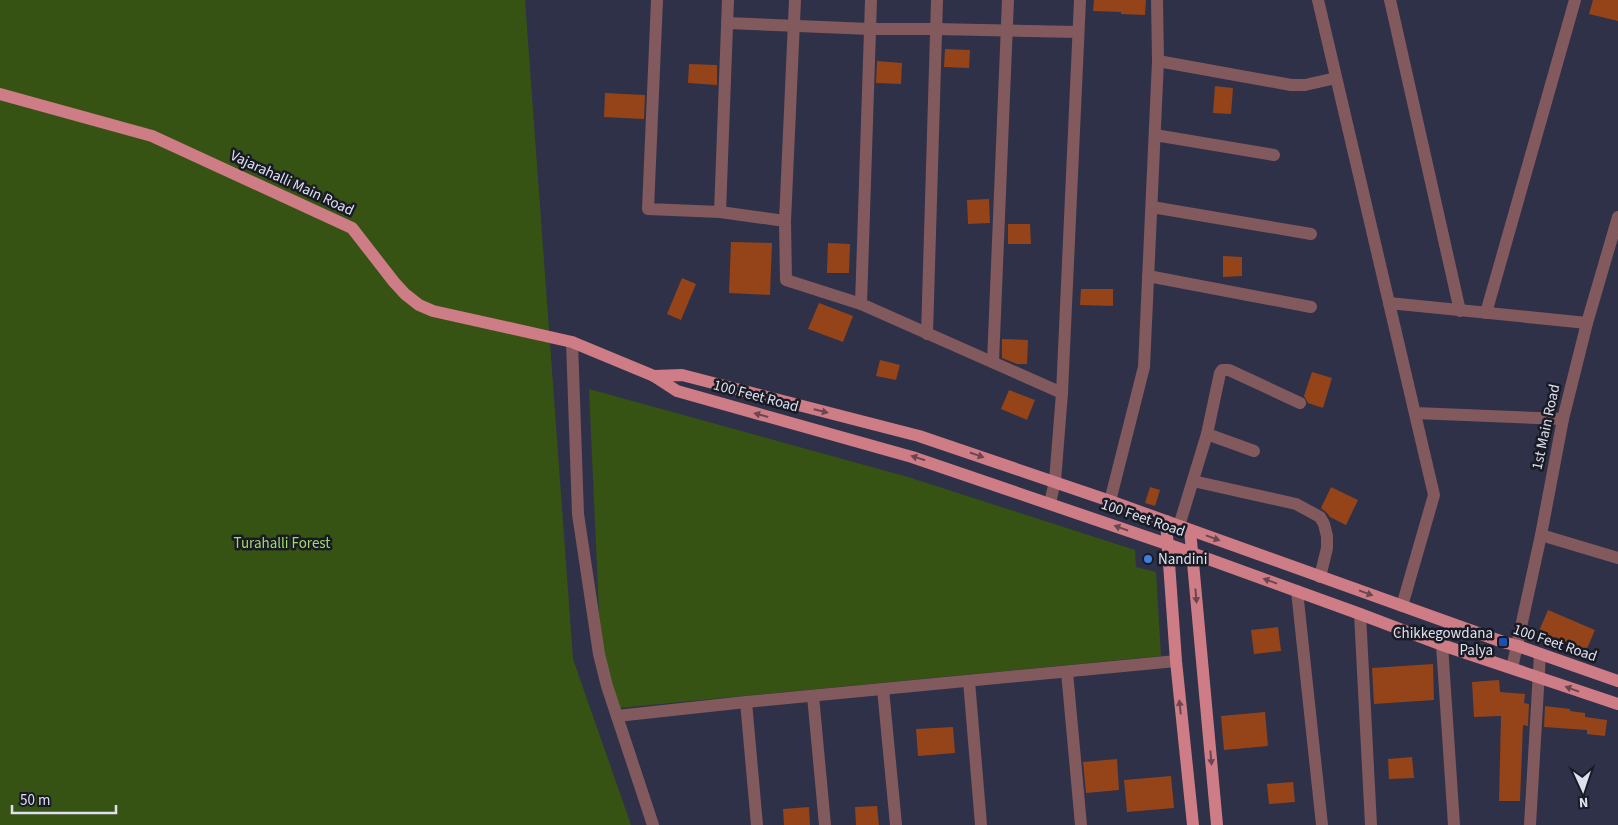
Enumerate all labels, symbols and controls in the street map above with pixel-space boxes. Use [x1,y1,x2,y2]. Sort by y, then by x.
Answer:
street label: Vajarahalli Main Road [227,145,357,221]
street label: 100 Feet Road [711,375,801,417]
street label: 1st Main Road [1527,382,1565,472]
one-way arrow [814,407,829,415]
one-way arrow [754,410,769,418]
one-way arrow [970,452,985,460]
one-way arrow [910,454,925,462]
street label: 100 Feet Road [1098,494,1188,542]
one-way arrow [1113,524,1128,532]
park label: Turahalli Forest [234,533,330,554]
one-way arrow [1206,534,1221,542]
place label: Nandini [1158,549,1207,570]
marker: Nandini [1142,553,1154,565]
one-way arrow [1263,577,1278,584]
one-way arrow [1193,589,1201,605]
one-way arrow [1359,589,1374,597]
street label: 100 Feet Road [1510,619,1600,667]
place label: Chikkegowdana Palya [1393,623,1493,661]
marker: Chikkegowdana Palya [1497,636,1509,648]
one-way arrow [1564,684,1579,692]
one-way arrow [1176,699,1184,715]
one-way arrow [1207,750,1215,766]
north arrow [1558,765,1608,815]
scale bar [12,782,116,814]
text: 50 m [20,790,50,811]
text: N [1578,792,1589,812]

